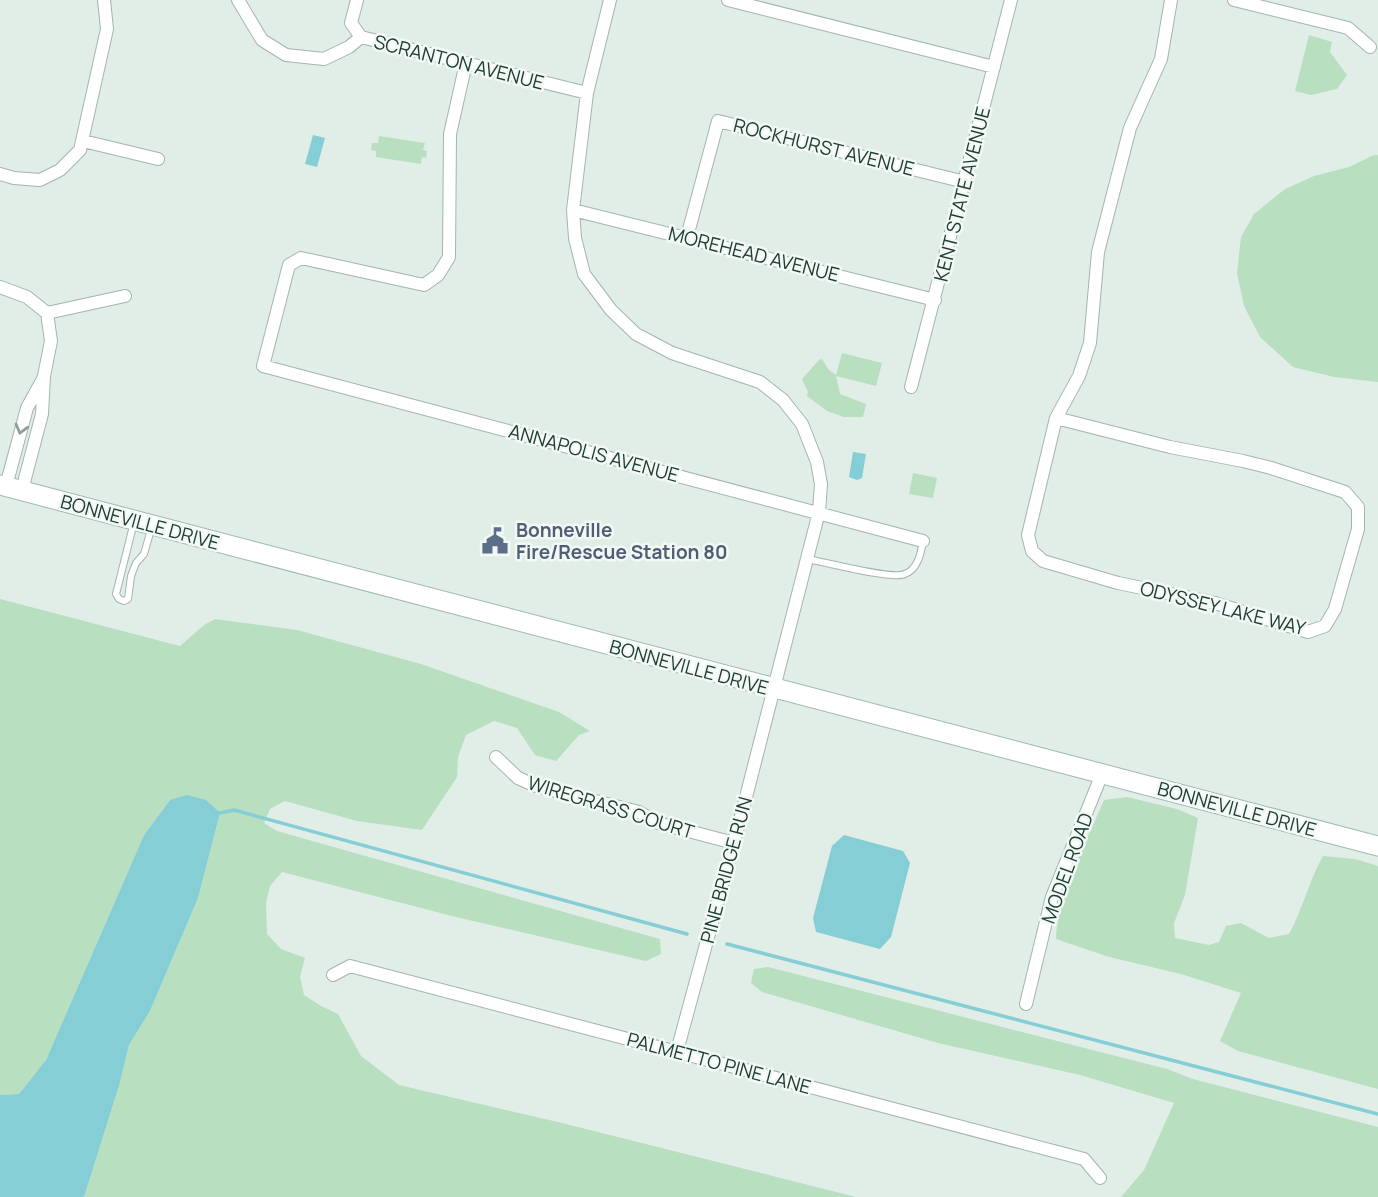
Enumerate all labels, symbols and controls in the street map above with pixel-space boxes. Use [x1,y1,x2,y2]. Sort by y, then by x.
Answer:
street label: SCRANTON AVENUE [371,28,547,96]
street label: KENT STATE AVENUE [928,104,996,284]
street label: ROCKHURST AVENUE [731,112,917,182]
street label: MOREHEAD AVENUE [666,220,842,288]
street label: ANNAPOLIS AVENUE [506,418,682,488]
one-way arrow [15,423,30,435]
street label: BONNEVILLE DRIVE [58,488,222,556]
place label: Bonneville Fire/Rescue Station 80 [516,517,727,565]
public building icon: Bonneville Fire/Rescue Station 80 [480,526,510,556]
street label: ODYSSEY LAKE WAY [1138,575,1309,641]
street label: BONNEVILLE DRIVE [607,633,771,701]
street label: WIREGRASS COURT [524,769,698,845]
street label: BONNEVILLE DRIVE [1155,775,1319,843]
street label: PINE BRIDGE RUN [694,794,758,946]
street label: MODEL ROAD [1035,809,1099,927]
street label: PALMETTO PINE LANE [624,1026,814,1100]

